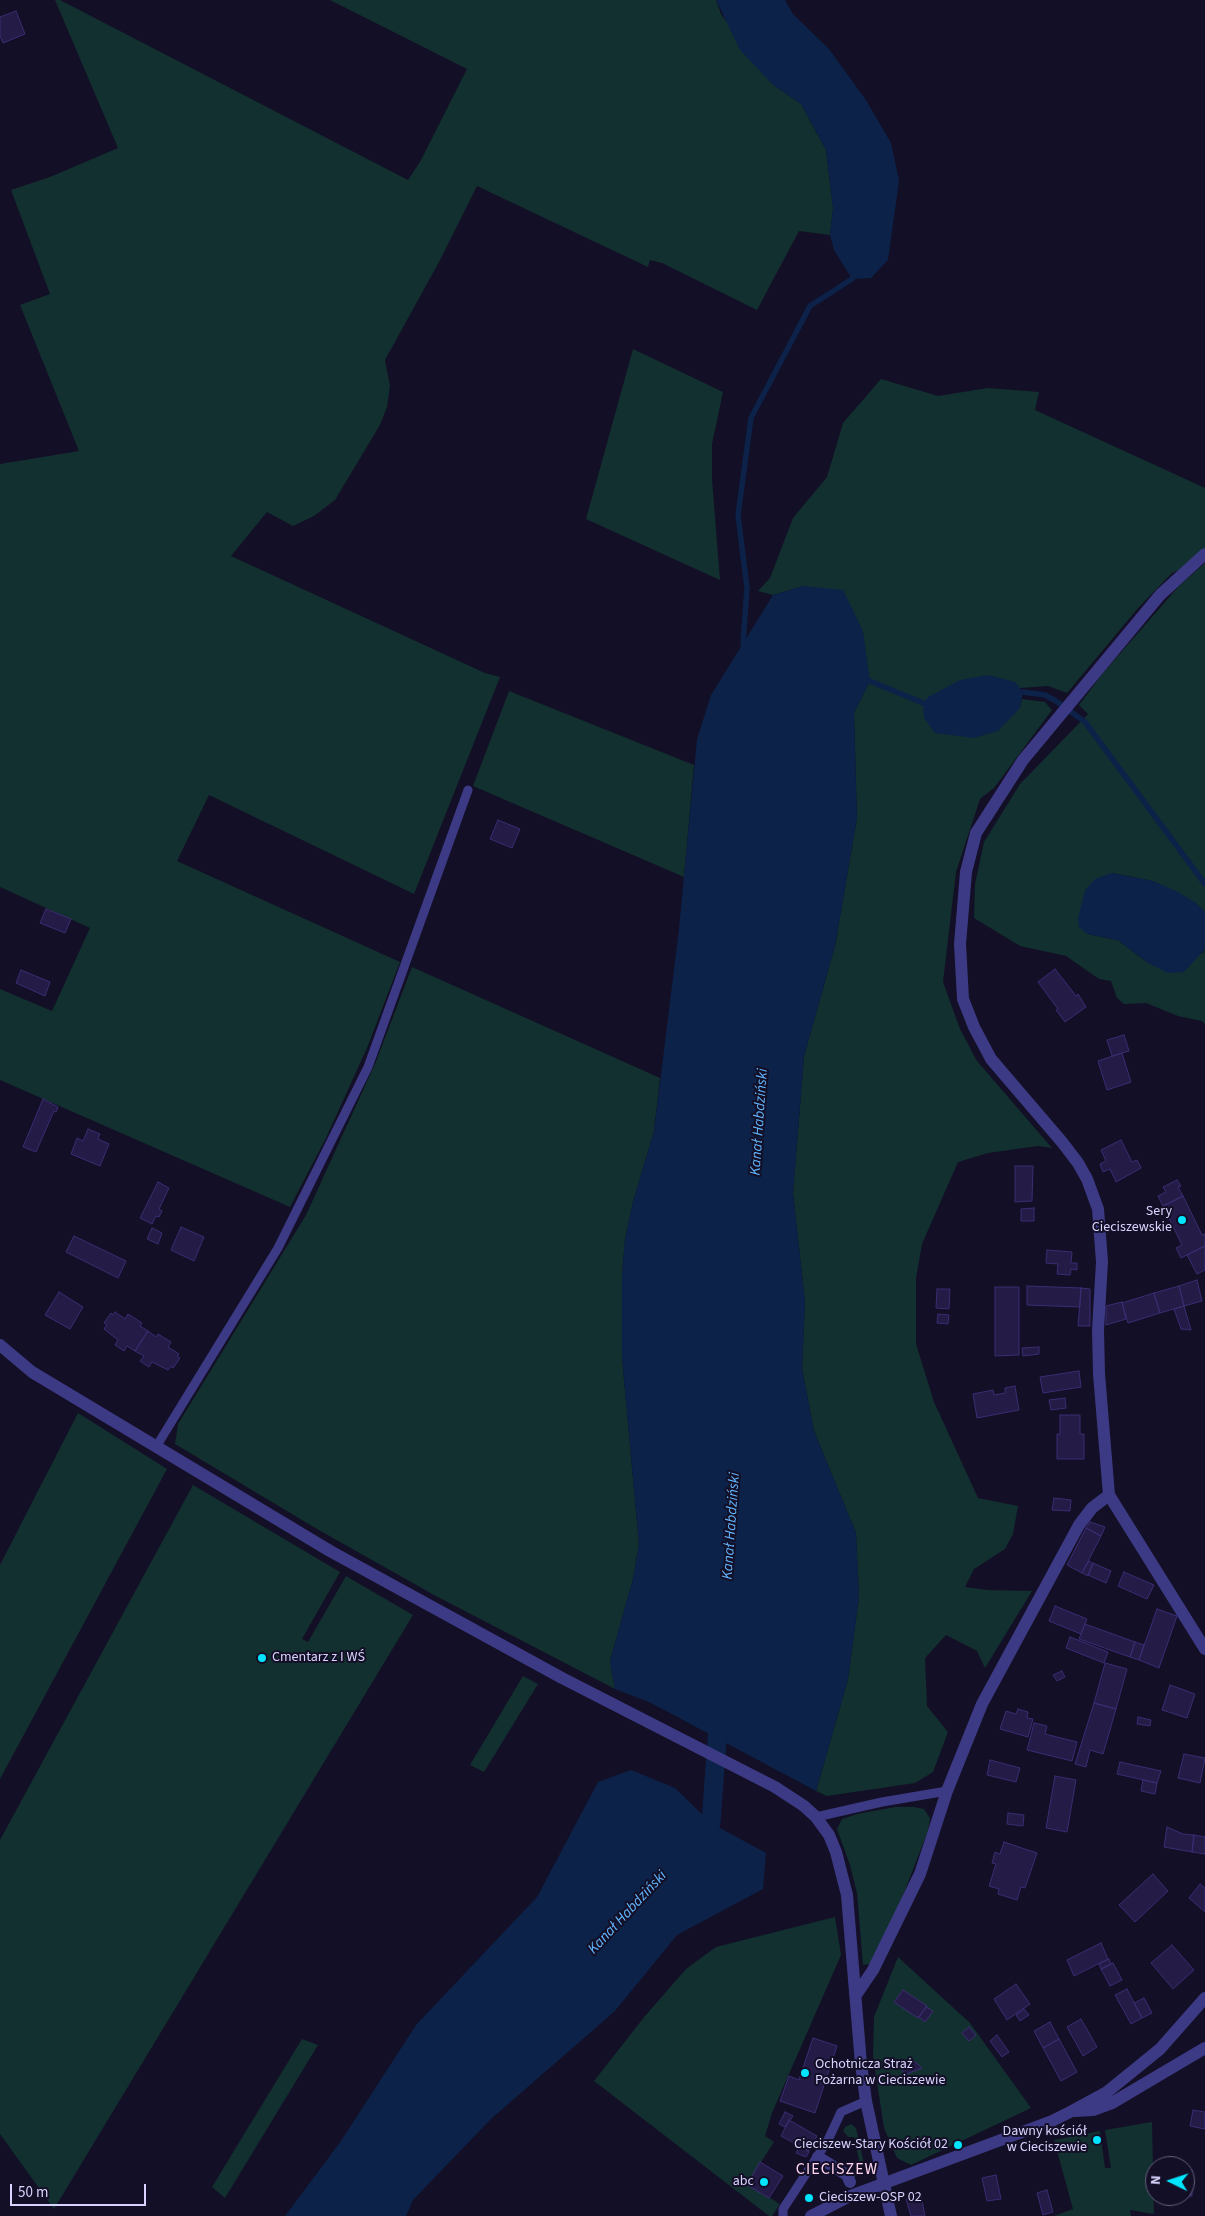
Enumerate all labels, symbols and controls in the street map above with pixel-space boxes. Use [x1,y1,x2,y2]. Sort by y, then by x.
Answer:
water label: Kanał Habdziński [747,1068,773,1176]
place label: Sery Cieciszewskie [1092,1204,1172,1236]
marker: Sery Cieciszewskie [1176,1214,1188,1226]
water label: Kanał Habdziński [719,1472,745,1580]
place label: Cmentarz z I WŚ [272,1650,365,1666]
marker: Cmentarz z I WŚ [256,1652,268,1664]
water label: Kanał Habdziński [585,1868,671,1958]
place label: Ochotnicza Straż Pożarna w Cieciszewie [815,2057,945,2090]
marker: Ochotnicza Straż Pożarna w Cieciszewie [799,2067,811,2079]
place label: Dawny kościół w Cieciszewie [1003,2124,1087,2156]
marker: Dawny kościół w Cieciszewie [1091,2134,1103,2146]
place label: Cieciszew-Stary Kościół 02 [794,2137,948,2153]
marker: Cieciszew-Stary Kościół 02 [952,2139,964,2151]
north arrow [1145,2156,1195,2206]
district label: CIECISZEW [795,2160,879,2180]
scale bar [12,2174,149,2206]
place label: abc [733,2174,754,2190]
text: N [1146,2175,1166,2185]
marker: abc [758,2176,770,2188]
text: 50 m [18,2182,48,2203]
place label: Cieciszew-OSP 02 [819,2190,922,2206]
marker: Cieciszew-OSP 02 [803,2192,815,2204]

